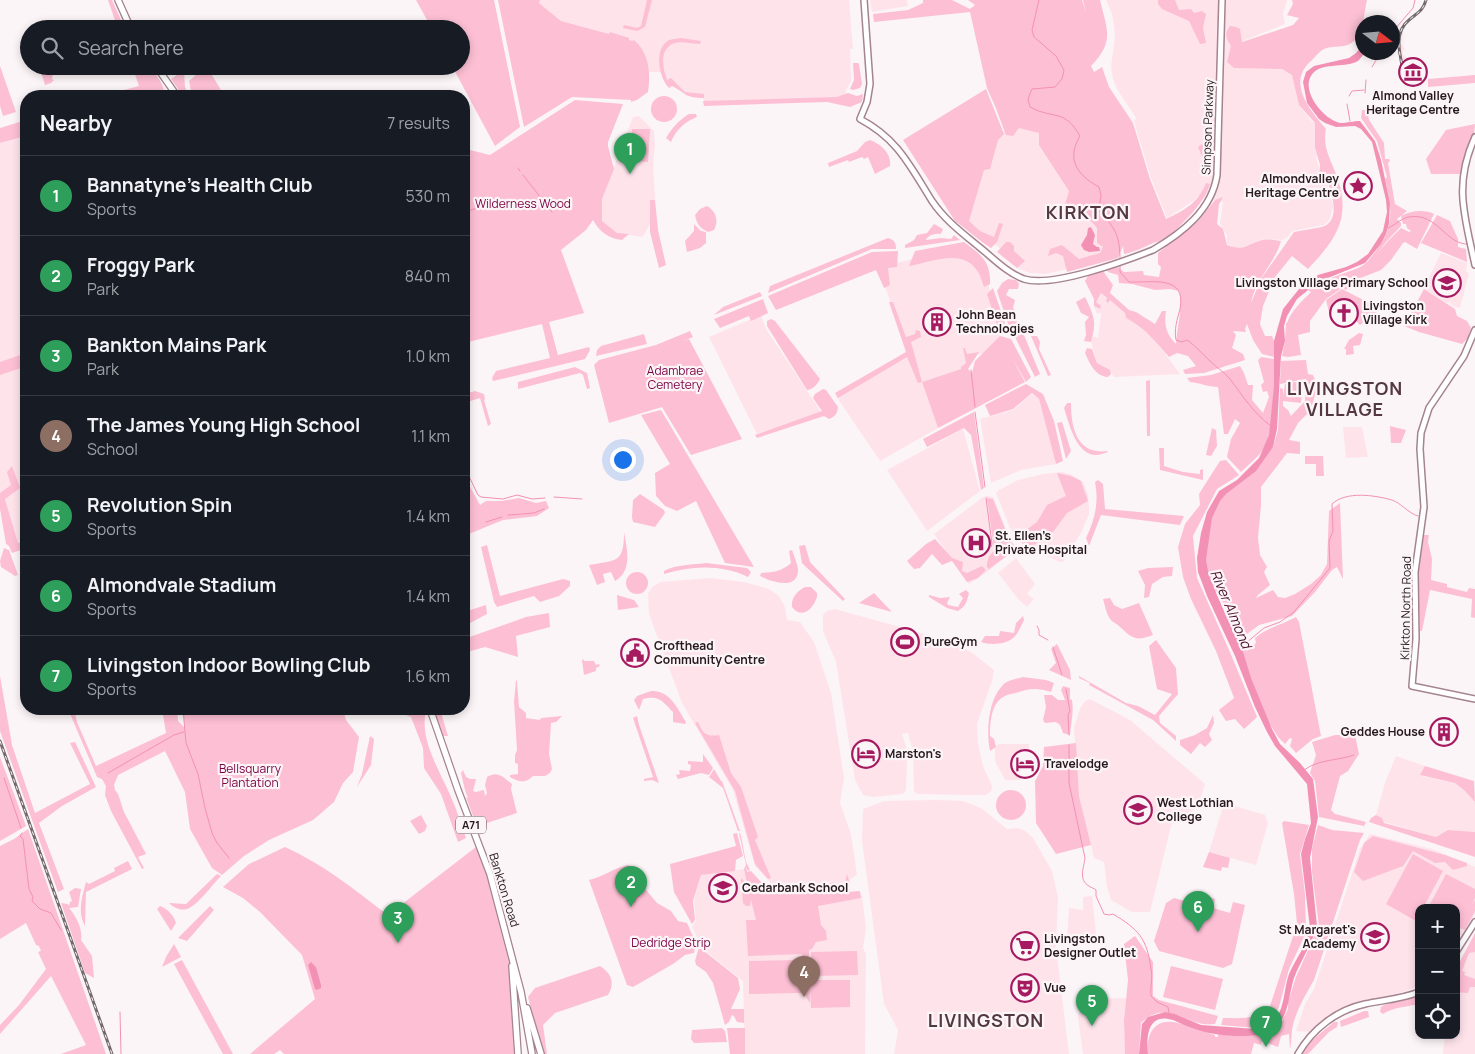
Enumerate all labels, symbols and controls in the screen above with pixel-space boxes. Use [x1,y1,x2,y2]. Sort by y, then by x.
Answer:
north arrow [1355,15,1400,60]
search box [20,20,470,75]
icon: search [38,34,66,62]
text: Search here [78,35,184,61]
museum icon: Almond Valley Heritage Centre [1398,57,1428,87]
street label: Simpson Parkway [1197,78,1218,175]
place label: Almond Valley Heritage Centre [1366,87,1460,118]
text: Nearby [40,109,112,137]
text: 7 results [387,112,450,134]
pin: 1 [614,133,646,174]
place label: Almondvalley Heritage Centre [1245,170,1339,201]
place icon: Almondvalley Heritage Centre [1343,171,1373,201]
text: Bannatyne's Health Club [87,172,312,198]
text: 1 [52,185,60,207]
text: 530 m [405,185,450,207]
park label: Wilderness Wood [475,195,571,212]
text: Sports [87,198,136,220]
district label: KIRKTON [1046,200,1130,224]
text: Froggy Park [87,252,195,278]
text: 2 [51,265,61,287]
text: 840 m [405,265,450,287]
school or university icon: Livingston Village Primary School [1432,268,1462,298]
place label: Livingston Village Primary School [1235,274,1428,291]
text: Park [87,278,119,300]
place label: Livingston Village Kirk [1363,297,1427,328]
church icon: Livingston Village Kirk [1329,298,1359,328]
place label: John Bean Technologies [956,306,1035,337]
building icon: John Bean Technologies [922,307,952,337]
text: Bankton Mains Park [87,332,266,358]
text: 3 [51,345,61,367]
text: 1.0 km [406,345,450,367]
text: Park [87,358,119,380]
park label: Adambrae Cemetery [647,362,703,393]
district label: LIVINGSTON VILLAGE [1287,376,1403,421]
text: The James Young High School [87,412,360,438]
text: 4 [51,425,61,447]
text: 1.1 km [411,425,450,447]
text: School [87,438,138,460]
your location [610,447,636,473]
text: Revolution Spin [87,492,232,518]
text: 5 [51,505,61,527]
text: 1.4 km [406,505,450,527]
text: Sports [87,518,136,540]
place label: St. Ellen’s Private Hospital [995,527,1087,558]
hospital icon: St. Ellen’s Private Hospital [961,528,991,558]
street label: Kirkton North Road [1396,556,1415,660]
water label: River Almond [1206,567,1257,653]
text: Almondvale Stadium [87,572,276,598]
text: 6 [51,585,61,607]
text: 1.4 km [406,585,450,607]
text: Sports [87,598,136,620]
sports icon: PureGym [890,627,920,657]
place label: PureGym [924,633,978,650]
place label: Crofthead Community Centre [654,637,765,668]
public building icon: Crofthead Community Centre [620,638,650,668]
text: Livingston Indoor Bowling Club [87,652,371,678]
text: 7 [52,665,60,687]
text: 1.6 km [406,665,450,687]
text: Sports [87,678,136,700]
building icon: Geddes House [1429,717,1459,747]
place label: Geddes House [1341,723,1425,740]
hotel icon: Marston's [851,739,881,769]
place label: Marston's [885,745,942,762]
hotel icon: Travelodge [1010,749,1040,779]
place label: Travelodge [1044,755,1108,772]
park label: Bellsquarry Plantation [219,760,282,791]
place label: West Lothian College [1157,794,1234,825]
school or university icon: West Lothian College [1123,795,1153,825]
road number: A71 [456,816,486,834]
street label: Bankton Road [485,851,524,929]
pin: 2 [615,866,647,907]
school or university icon: Cedarbank School [708,873,738,903]
place label: Cedarbank School [742,879,848,896]
pin: 6 [1182,891,1214,932]
pin: 3 [382,902,414,943]
map controls [1415,904,1460,1039]
button: + [1415,904,1460,949]
place label: St Margaret's Academy [1279,921,1356,952]
school or university icon: St Margaret's Academy [1360,922,1390,952]
place label: Livingston Designer Outlet [1044,930,1136,961]
supermarket icon: Livingston Designer Outlet [1010,931,1040,961]
park label: Dedridge Strip [631,934,711,951]
button: − [1415,949,1460,994]
pin: 4 [788,956,820,997]
theatre icon: Vue [1010,973,1040,1003]
place label: Vue [1044,979,1066,996]
pin: 5 [1076,985,1108,1026]
button: locate [1415,994,1460,1039]
pin: 7 [1250,1006,1282,1047]
district label: LIVINGSTON [928,1008,1044,1032]

